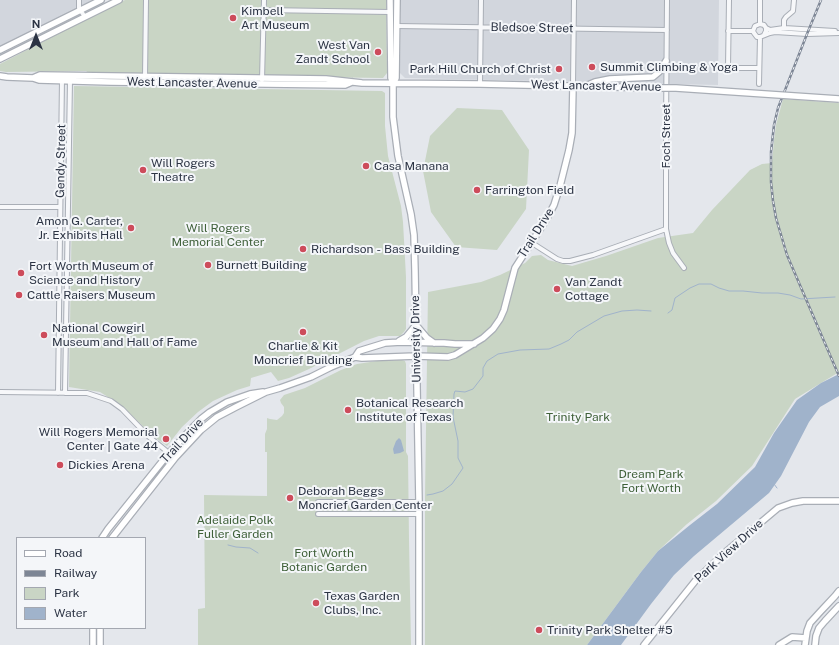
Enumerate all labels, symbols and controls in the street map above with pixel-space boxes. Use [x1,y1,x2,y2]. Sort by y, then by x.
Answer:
place label: Kimbell Art Museum [241,4,309,32]
marker: Kimbell Art Museum [228,13,238,23]
north arrow [16,16,56,56]
text: N [32,18,40,30]
street label: Bledsoe Street [490,20,574,36]
place label: West Van Zandt School [295,38,370,66]
marker: West Van Zandt School [373,47,383,57]
place label: Summit Climbing & Yoga [600,60,738,74]
place label: Park Hill Church of Christ [409,62,551,76]
marker: Summit Climbing & Yoga [587,62,597,72]
marker: Park Hill Church of Christ [554,64,564,74]
street label: West Lancaster Avenue [127,75,257,91]
street label: West Lancaster Avenue [531,78,661,94]
street label: Foch Street [659,103,673,169]
street label: Gendy Street [53,124,69,198]
place label: Will Rogers Theatre [151,156,215,184]
place label: Casa Manana [374,159,449,173]
marker: Casa Manana [361,161,371,171]
marker: Will Rogers Theatre [138,165,148,175]
place label: Farrington Field [485,183,574,197]
marker: Farrington Field [472,185,482,195]
street label: Trail Drive [515,205,557,261]
place label: Amon G. Carter, Jr. Exhibits Hall [36,214,123,242]
park label: Will Rogers Memorial Center [171,221,265,249]
marker: Amon G. Carter, Jr. Exhibits Hall [126,223,136,233]
place label: Richardson - Bass Building [311,242,460,256]
marker: Richardson - Bass Building [298,244,308,254]
place label: Burnett Building [216,258,307,272]
place label: Fort Worth Museum of Science and History [29,259,154,287]
marker: Burnett Building [203,260,213,270]
marker: Fort Worth Museum of Science and History [16,268,26,278]
place label: Van Zandt Cottage [565,275,622,303]
marker: Van Zandt Cottage [552,284,562,294]
place label: Cattle Raisers Museum [27,288,155,302]
marker: Cattle Raisers Museum [14,290,24,300]
street label: University Drive [408,295,424,383]
place label: National Cowgirl Museum and Hall of Fame [52,321,197,349]
marker: Charlie & Kit Moncrief Building [298,327,308,337]
marker: National Cowgirl Museum and Hall of Fame [39,330,49,340]
place label: Charlie & Kit Moncrief Building [254,339,352,367]
place label: Botanical Research Institute of Texas [356,396,463,424]
marker: Botanical Research Institute of Texas [343,405,353,415]
park label: Trinity Park [546,410,610,424]
street label: Trail Drive [158,416,206,466]
place label: Will Rogers Memorial Center | Gate 44 [39,425,158,453]
marker: Will Rogers Memorial Center | Gate 44 [161,434,171,444]
place label: Dickies Arena [68,458,145,472]
marker: Dickies Arena [55,460,65,470]
park label: Dream Park Fort Worth [618,467,684,495]
place label: Deborah Beggs Moncrief Garden Center [298,484,432,512]
marker: Deborah Beggs Moncrief Garden Center [285,493,295,503]
park label: Adelaide Polk Fuller Garden [196,513,274,541]
street label: Park View Drive [692,516,766,586]
legend [16,537,146,629]
text: Road [54,546,82,560]
park label: Fort Worth Botanic Garden [281,546,367,574]
text: Railway [54,566,97,580]
text: Park [54,586,80,600]
place label: Texas Garden Clubs, Inc. [324,589,400,617]
marker: Texas Garden Clubs, Inc. [311,598,321,608]
text: Water [54,606,87,620]
place label: Trinity Park Shelter #5 [547,623,673,637]
marker: Trinity Park Shelter #5 [534,625,544,635]

